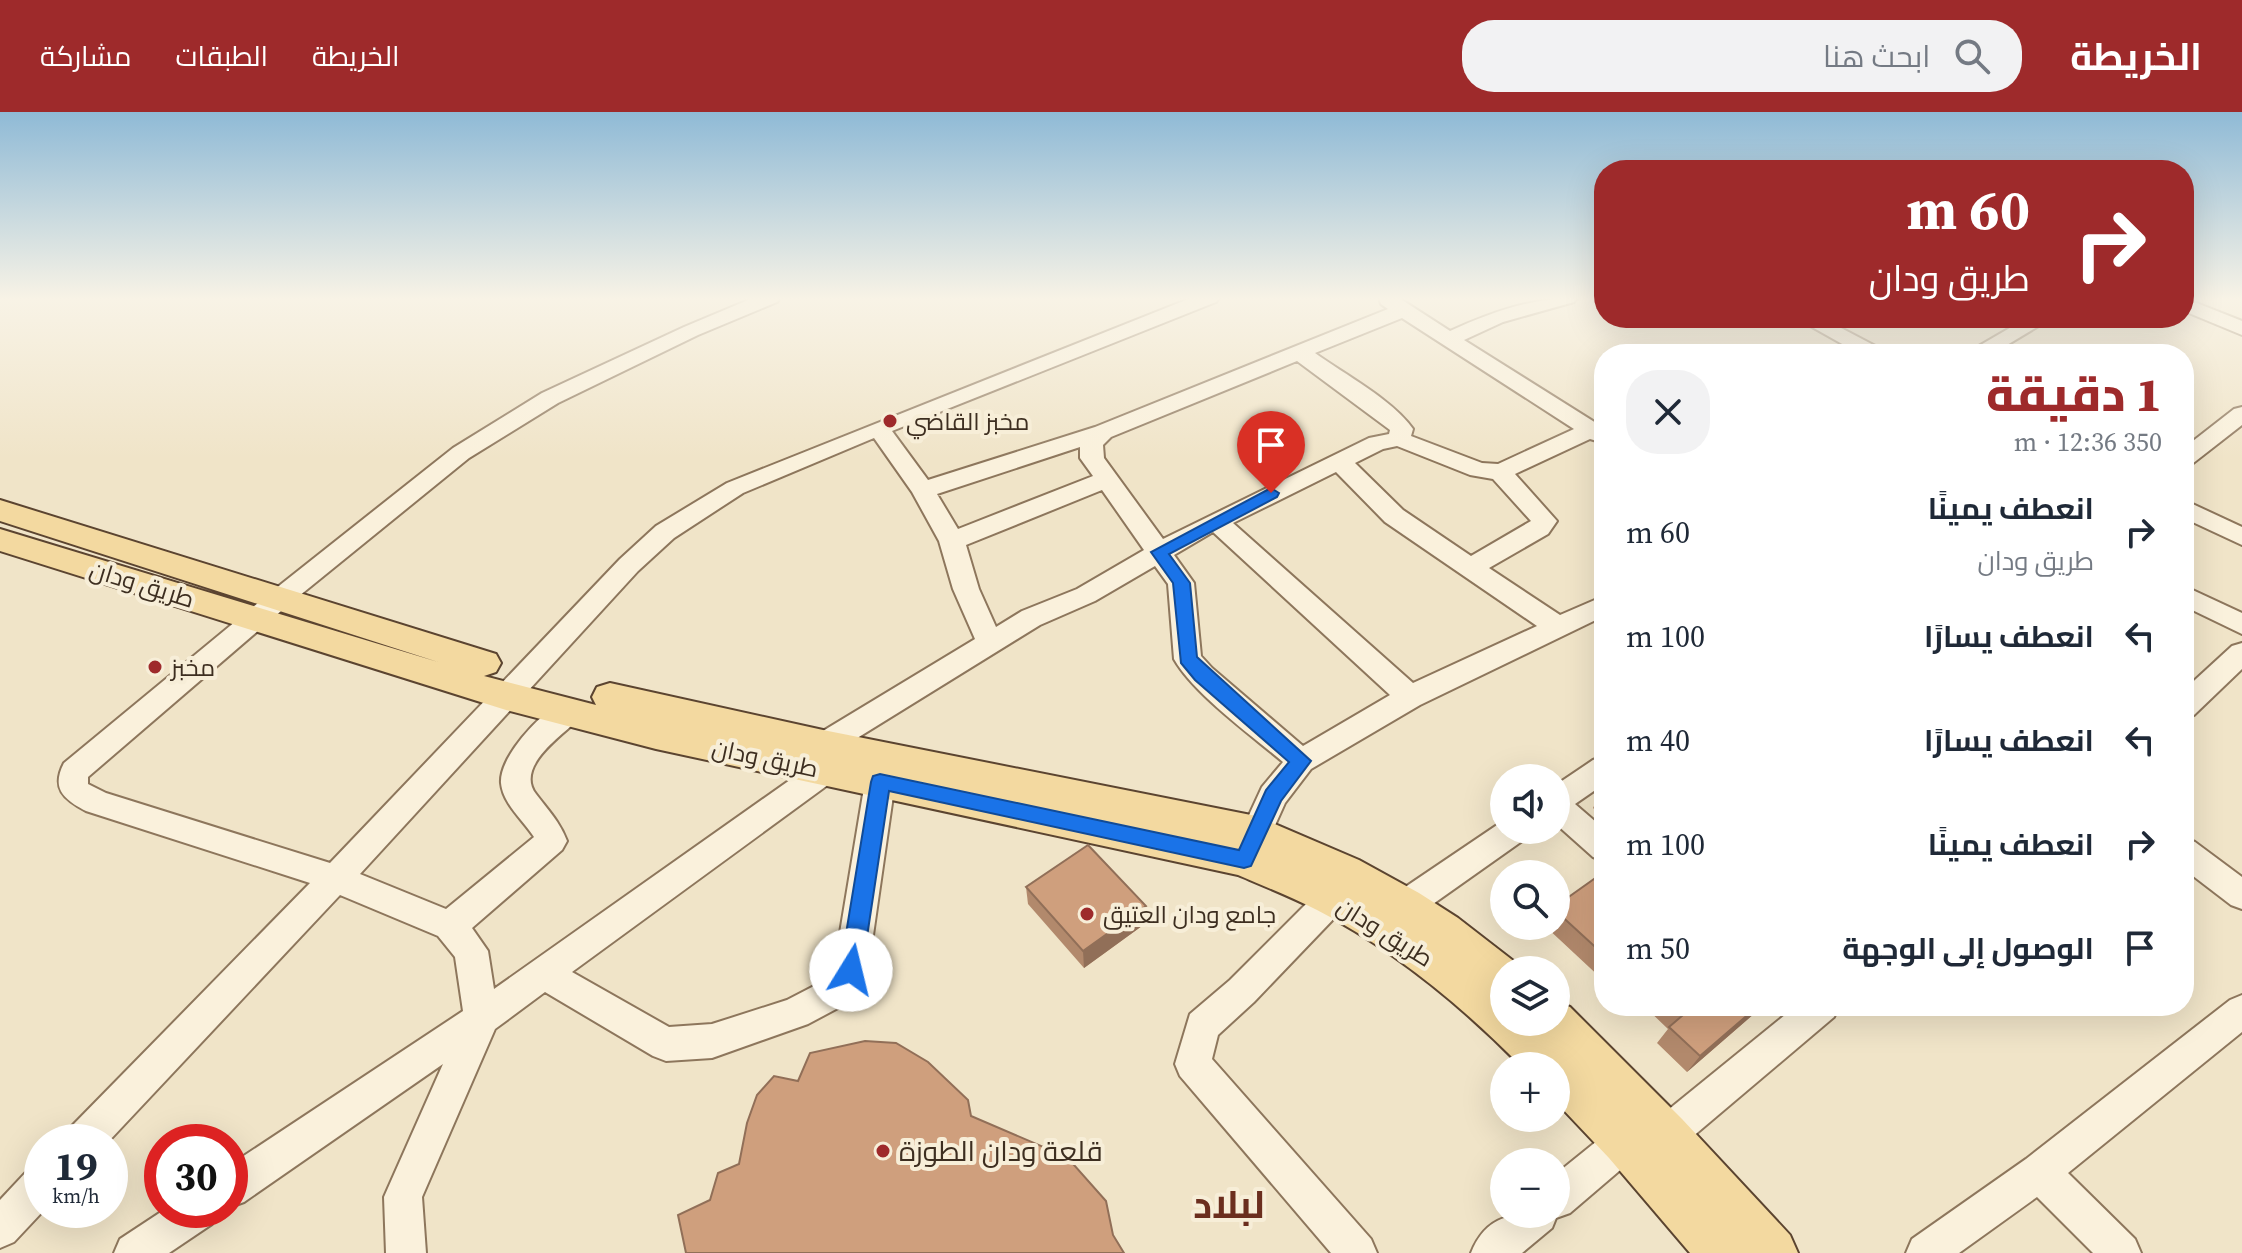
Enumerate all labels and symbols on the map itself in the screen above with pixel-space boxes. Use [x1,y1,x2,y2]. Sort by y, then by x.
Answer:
place label: مخبز القاضي [906,405,1029,440]
pin [1237,411,1305,493]
marker: مخبز القاضي [881,412,899,430]
street label: طريق ودان [86,552,198,616]
place label: مخبز [169,651,215,684]
marker: مخبز [146,658,164,676]
street label: طريق ودان [709,731,821,785]
street label: طريق ودان [1331,890,1439,974]
place label: جامع ودان العتيق [1103,898,1276,931]
marker: جامع ودان العتيق [1078,905,1096,923]
position arrow [809,928,893,1012]
speed limit sign: 30 [144,1124,248,1228]
place label: قلعة ودان الطوزة [899,1132,1103,1170]
marker: قلعة ودان الطوزة [874,1142,892,1160]
district label: لبلاد [1193,1179,1265,1231]

